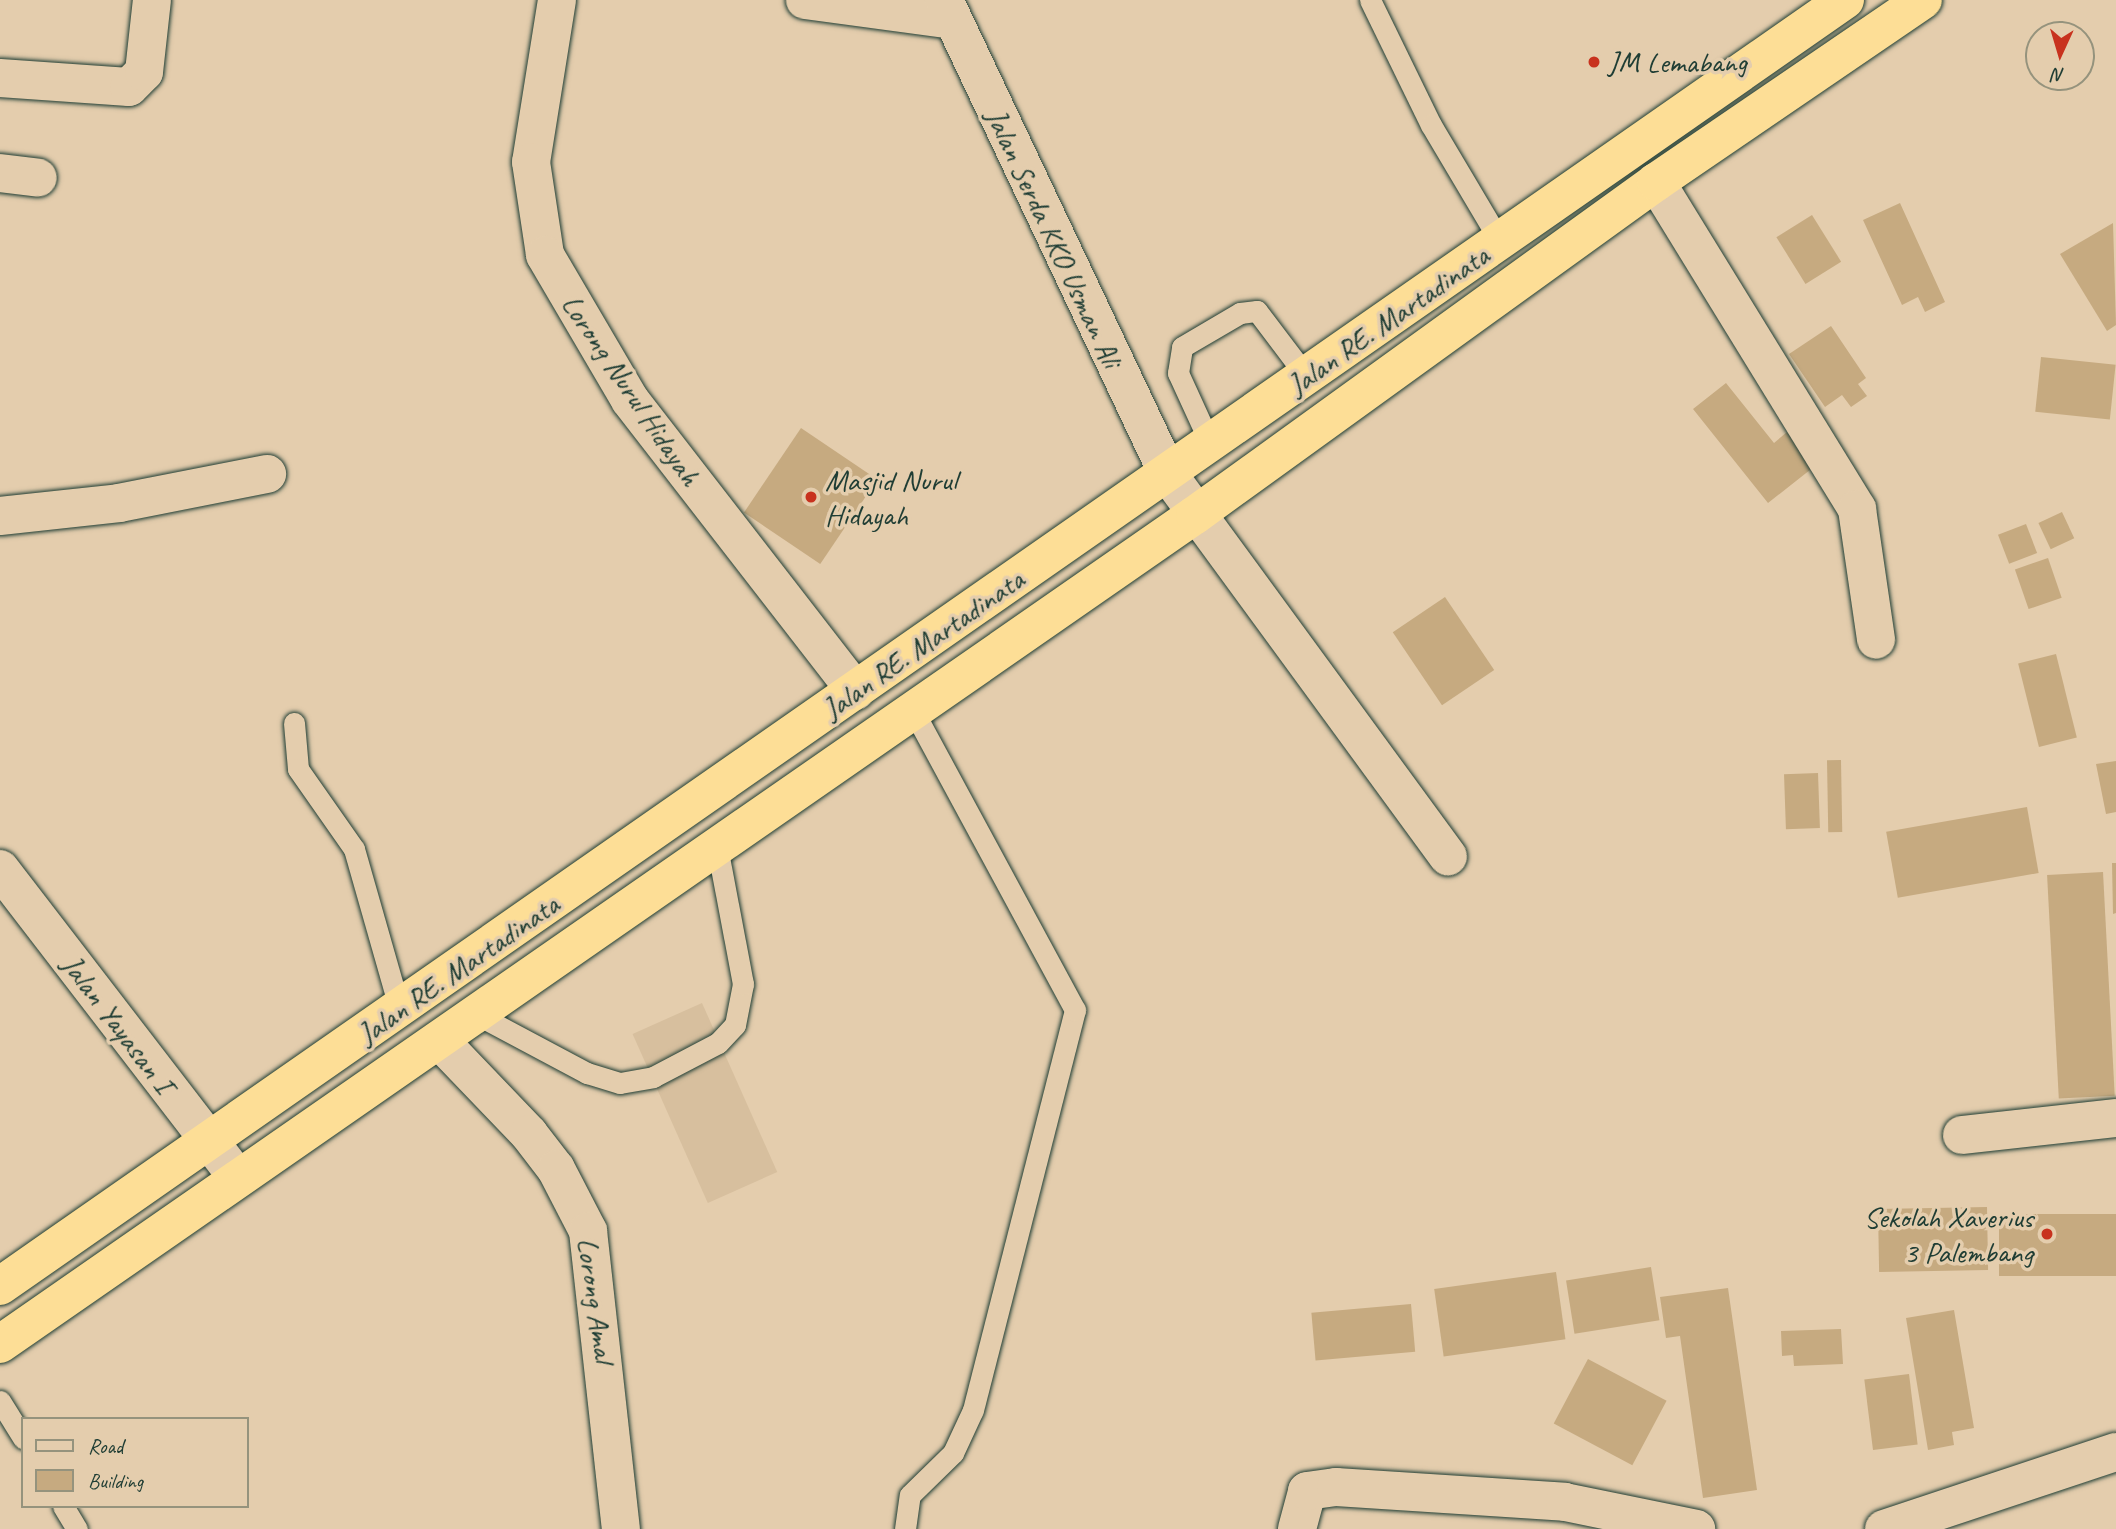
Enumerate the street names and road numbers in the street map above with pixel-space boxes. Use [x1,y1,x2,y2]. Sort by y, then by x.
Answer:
street label: Jalan Serda KKO Usman Ali [979,104,1129,372]
street label: Jalan RE. Martadinata [1280,237,1496,403]
street label: Lorong Nurul Hidayah [554,288,708,492]
street label: Jalan RE. Martadinata [815,561,1031,727]
street label: Jalan RE. Martadinata [350,886,566,1052]
street label: Jalan Yayasan I [55,948,181,1100]
street label: Lorong Amal [569,1235,623,1365]

